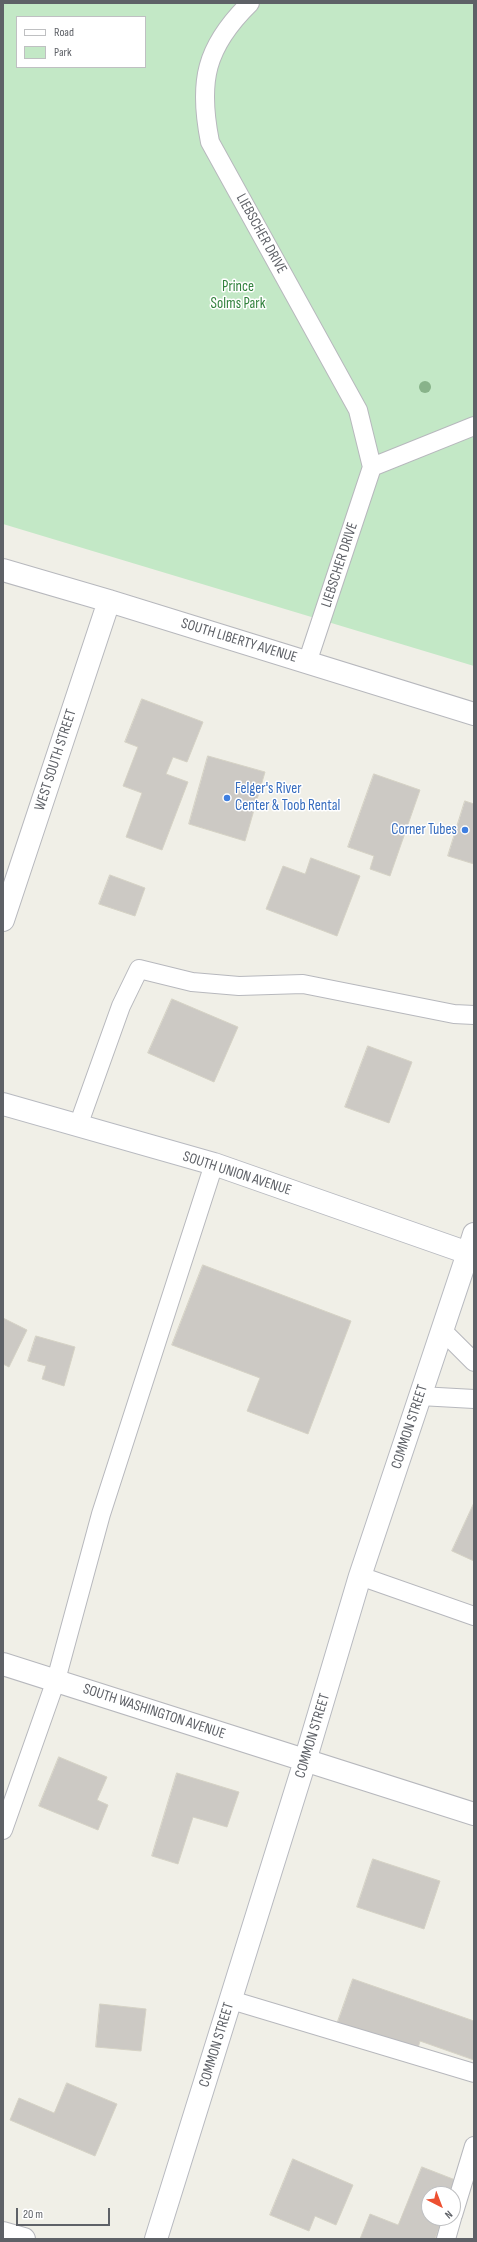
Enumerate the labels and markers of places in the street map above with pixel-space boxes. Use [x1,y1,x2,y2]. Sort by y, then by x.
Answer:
place label: Felger's River Center & Toob Rental [235,780,340,815]
marker: Felger's River Center & Toob Rental [222,793,232,803]
place label: Corner Tubes [391,821,457,839]
marker: Corner Tubes [460,825,470,835]

